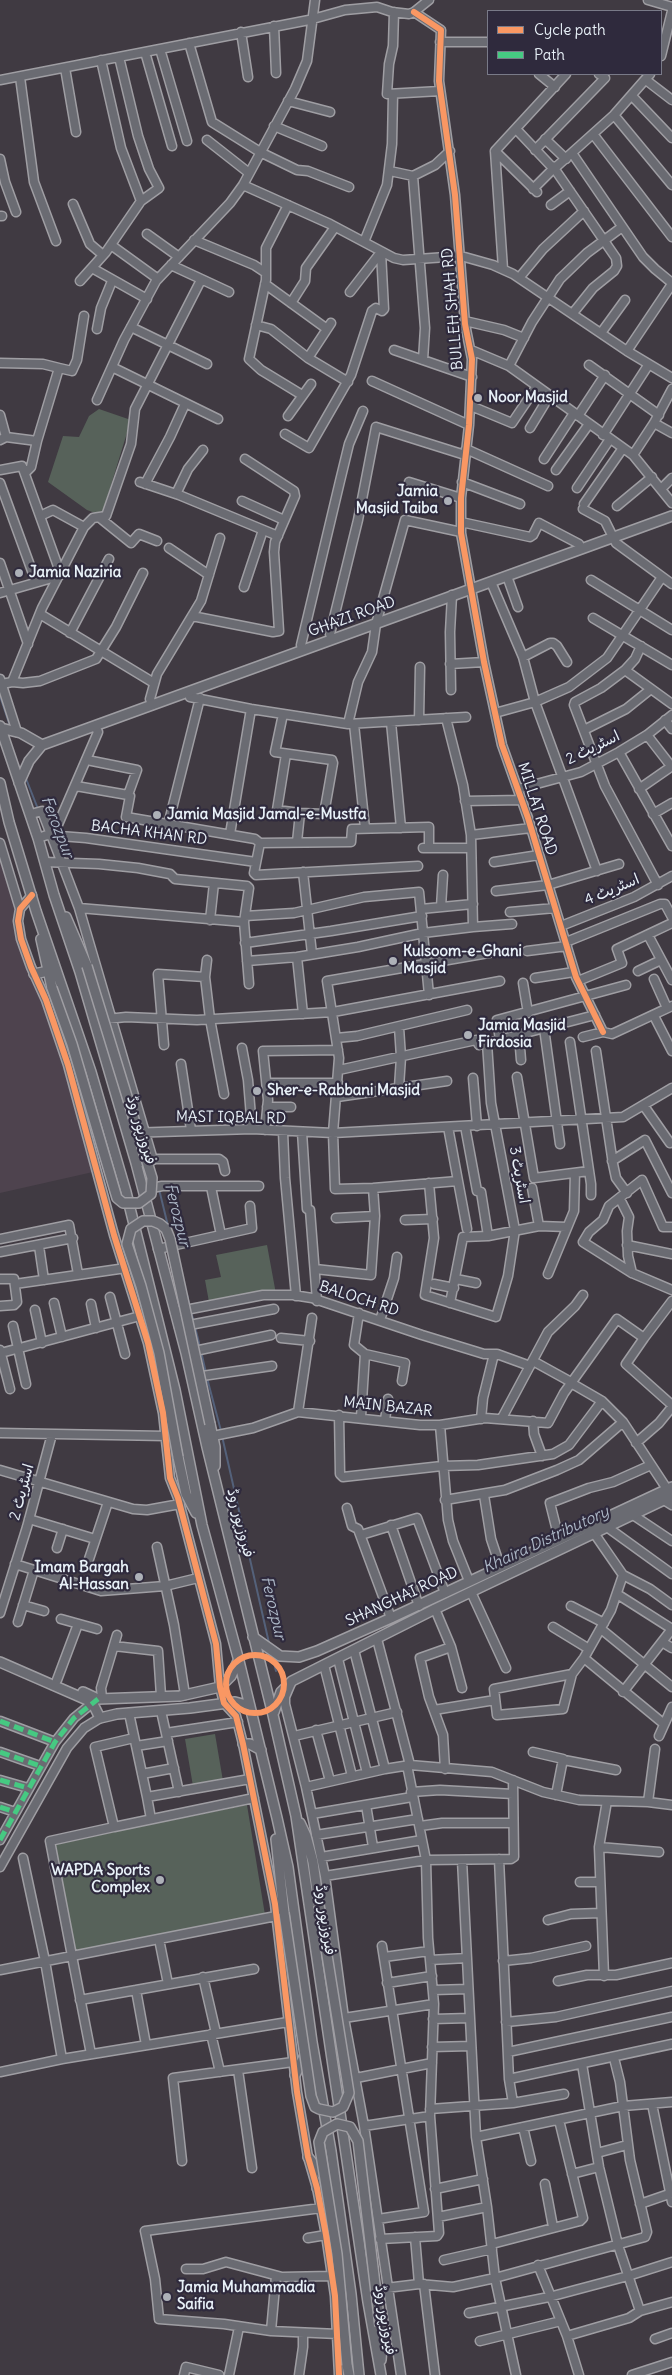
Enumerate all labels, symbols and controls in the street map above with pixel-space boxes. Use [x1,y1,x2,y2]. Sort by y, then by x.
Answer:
legend [487,10,662,75]
text: Cycle path [534,20,606,39]
text: Path [534,45,565,64]
street label: BULLEH SHAH RD [439,247,467,371]
place label: Noor Masjid [488,389,568,407]
marker: Noor Masjid [472,392,484,404]
place label: Jamia Masjid Taiba [356,483,438,518]
marker: Jamia Masjid Taiba [442,495,454,507]
place label: Jamia Naziria [29,564,121,582]
marker: Jamia Naziria [13,567,25,579]
street label: GHAZI ROAD [306,593,398,641]
street label: اسٹریٹ 2 [563,727,623,769]
street label: MILLAT ROAD [513,760,561,858]
water label: Ferozpur [36,793,78,861]
place label: Jamia Masjid Jamal-e-Mustfa [167,806,366,824]
marker: Jamia Masjid Jamal-e-Mustfa [151,809,163,821]
street label: BACHA KHAN RD [90,817,208,849]
street label: اسٹریٹ 4 [582,870,642,910]
place label: Kulsoom-e-Ghani Masjid [403,943,522,978]
marker: Kulsoom-e-Ghani Masjid [387,955,399,967]
place label: Jamia Masjid Firdosia [478,1017,566,1052]
marker: Jamia Masjid Firdosia [462,1029,474,1041]
place label: Sher-e-Rabbani Masjid [267,1082,420,1100]
marker: Sher-e-Rabbani Masjid [251,1085,263,1097]
street label: فیروزپور روڈ [123,1093,159,1167]
street label: MAST IQBAL RD [176,1108,286,1128]
street label: اسٹریٹ 3 [505,1145,533,1205]
water label: Ferozpur [160,1181,194,1249]
street label: BALOCH RD [317,1278,401,1320]
street label: MAIN BAZAR [343,1393,433,1421]
street label: اسٹریٹ 2 [6,1462,38,1522]
street label: فیروزپور روڈ [223,1486,257,1560]
water label: Khaira Distributory [480,1502,612,1578]
place label: Imam Bargah Al-Hassan [34,1559,129,1594]
street label: SHANGHAI ROAD [343,1563,461,1631]
marker: Imam Bargah Al-Hassan [133,1571,145,1583]
water label: Ferozpur [256,1574,290,1642]
place label: WAPDA Sports Complex [51,1862,150,1897]
marker: WAPDA Sports Complex [154,1874,166,1886]
street label: فیروزپور روڈ [311,1884,339,1956]
place label: Jamia Muhammadia Saifia [177,2279,315,2314]
street label: فیروزپور روڈ [371,2284,399,2356]
marker: Jamia Muhammadia Saifia [161,2291,173,2303]

